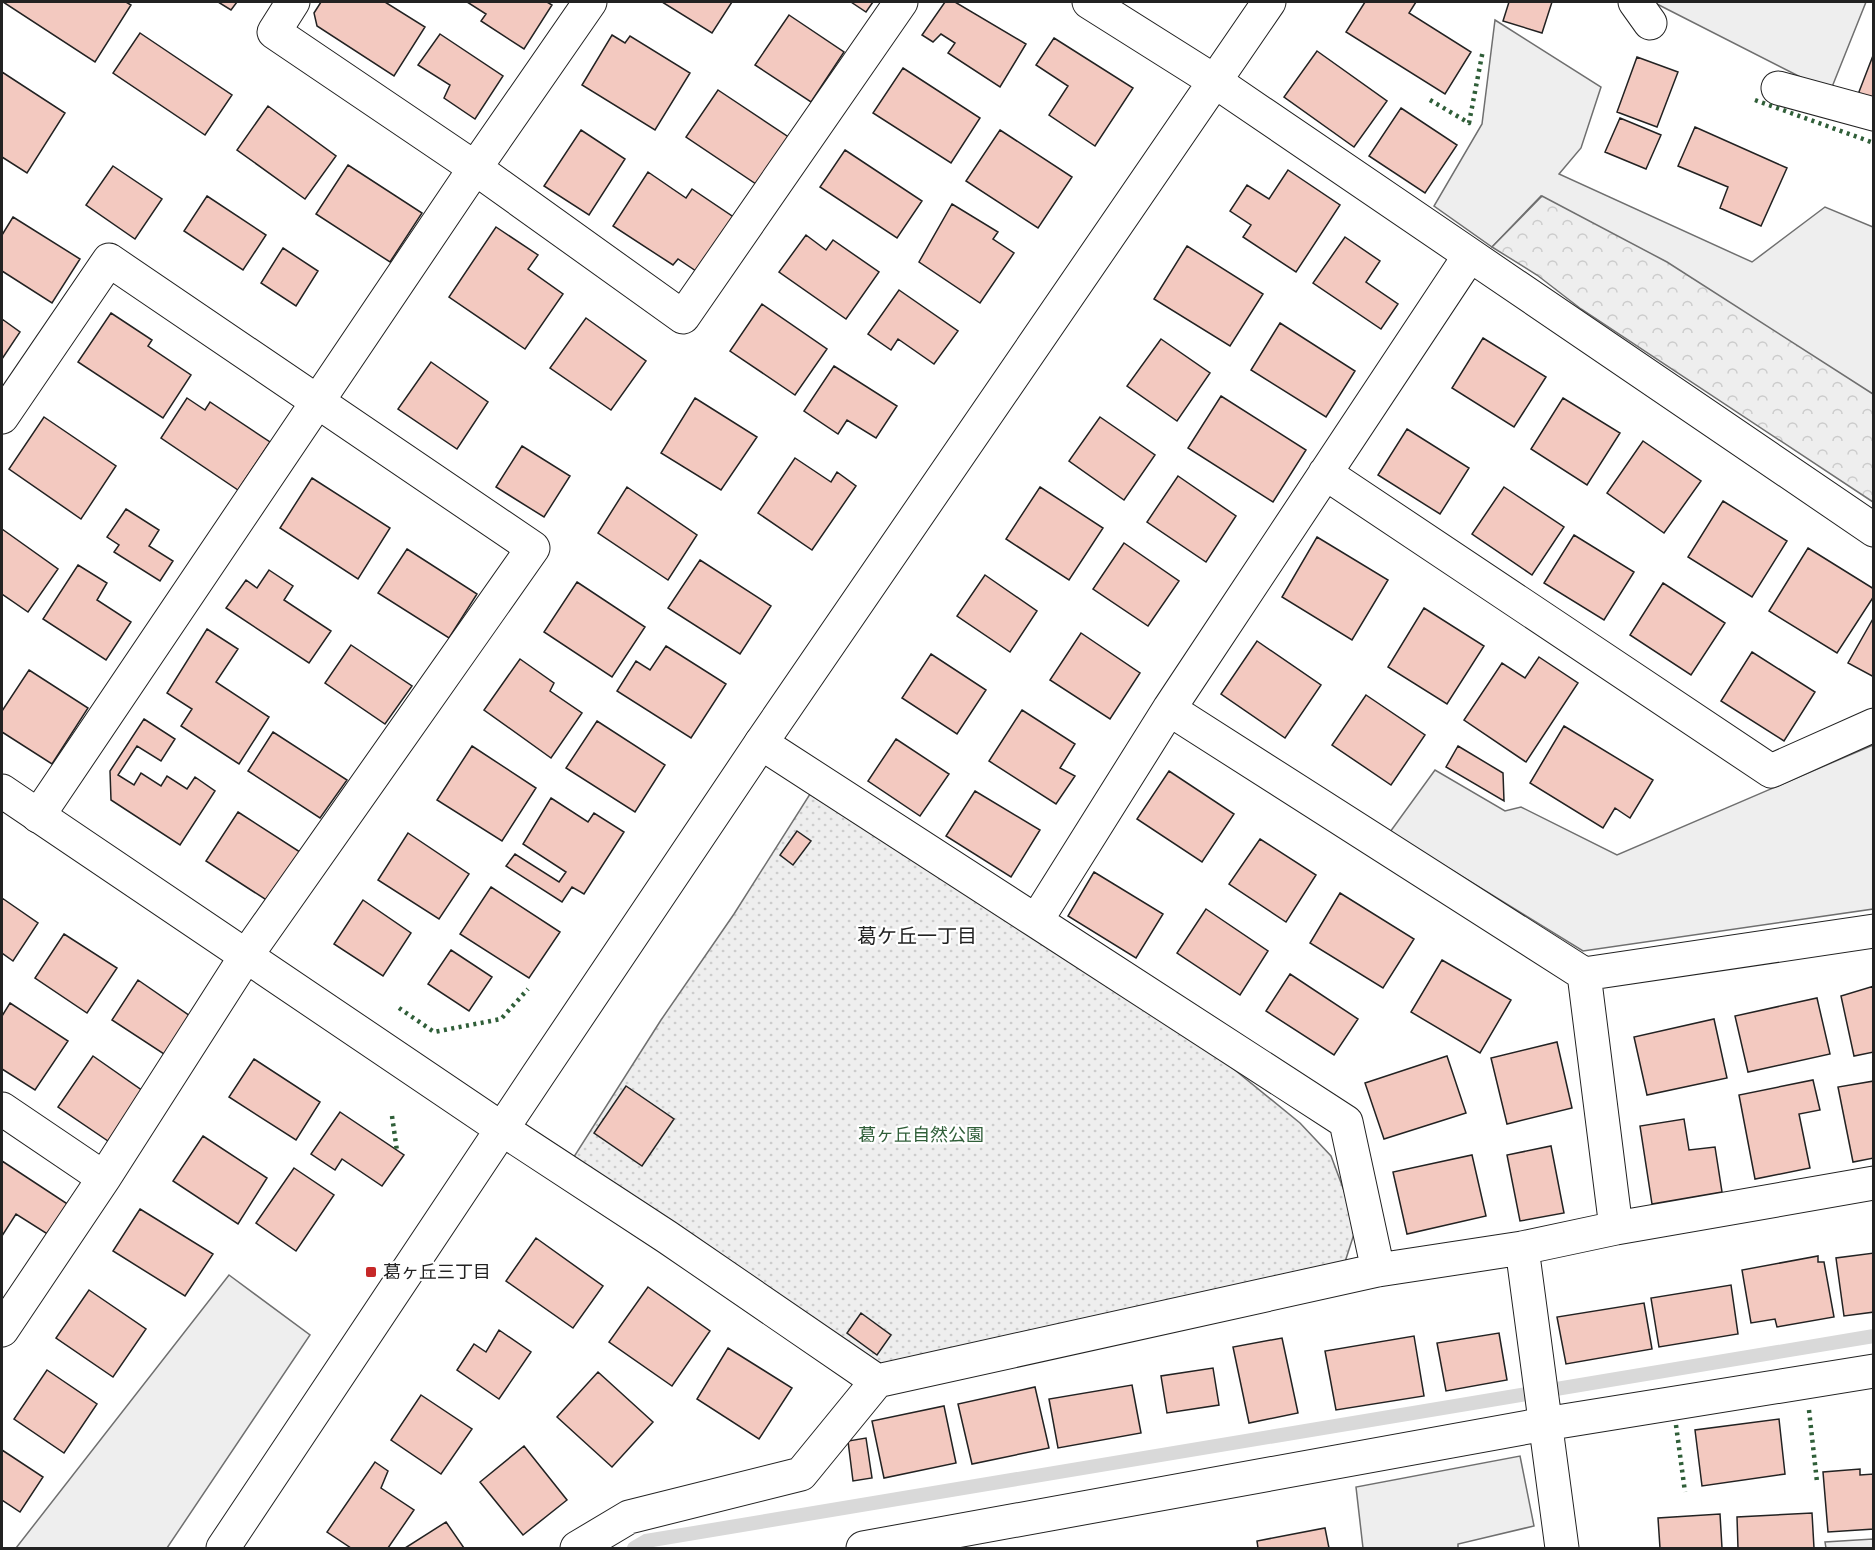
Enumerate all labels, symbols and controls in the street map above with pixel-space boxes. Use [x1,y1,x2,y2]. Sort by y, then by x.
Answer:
district label: 葛ケ丘一丁目 [857,925,977,947]
park label: 葛ヶ丘自然公園 [858,1125,984,1145]
place label: 葛ヶ丘三丁目 [383,1262,491,1282]
marker: 葛ヶ丘三丁目 [364,1265,378,1279]

